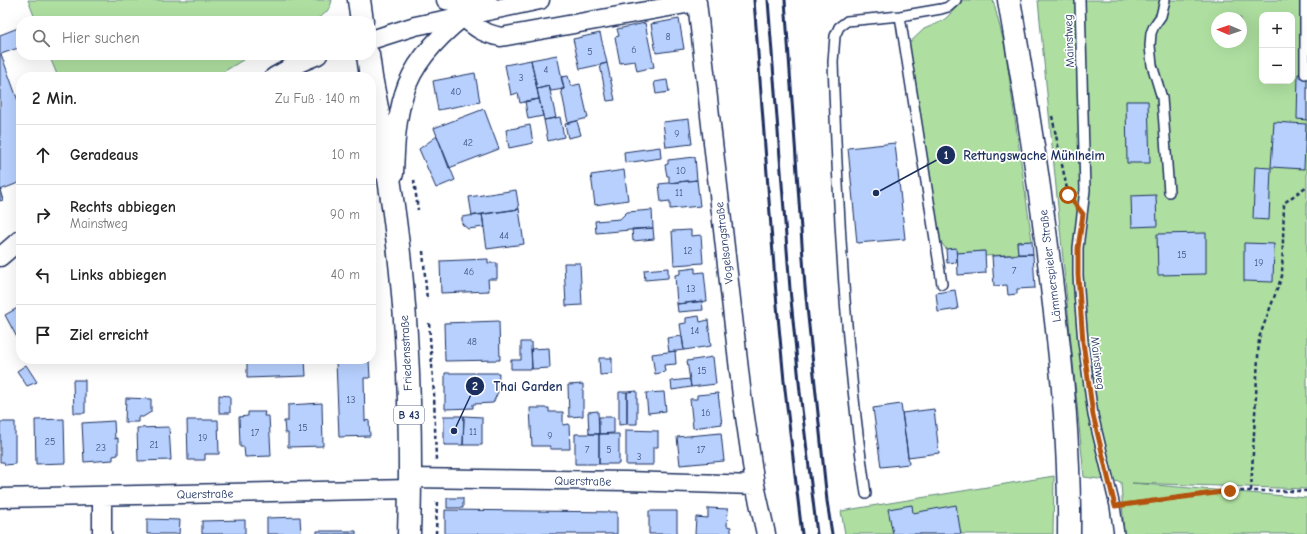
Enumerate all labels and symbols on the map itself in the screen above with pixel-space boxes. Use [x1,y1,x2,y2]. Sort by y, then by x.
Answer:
north arrow [1211,12,1247,48]
street label: Mainstweg [1061,14,1077,68]
house number: 8 [665,31,671,43]
house number: 6 [631,44,637,56]
house number: 5 [587,46,593,58]
house number: 4 [544,64,549,76]
house number: 3 [518,72,524,84]
house number: 40 [451,86,461,98]
house number: 9 [674,128,680,140]
house number: 42 [463,137,473,149]
callout: Rettungswache Mühlheim [936,143,1113,168]
text: 1 [944,148,949,162]
text: Rettungswache Mühlheim [963,148,1105,163]
house number: 10 [676,165,686,177]
route start [1059,186,1077,204]
house number: 11 [675,187,683,199]
street label: Vogelsangstraße [712,201,736,285]
street label: Lämmerspieler Straße [1036,209,1064,323]
house number: 44 [499,230,509,242]
house number: 12 [683,245,693,257]
house number: 15 [1177,249,1187,261]
house number: 19 [1254,257,1264,269]
house number: 7 [1012,265,1017,277]
house number: 46 [464,266,474,278]
house number: 13 [686,283,696,295]
street label: Friedensstraße [397,315,415,391]
house number: 14 [691,325,700,337]
house number: 48 [467,336,477,348]
street label: Mainstweg [1088,336,1108,390]
house number: 15 [697,365,707,377]
callout: Thai Garden [465,373,570,398]
text: 2 [472,379,478,393]
text: Thai Garden [494,379,562,394]
house number: 13 [346,394,356,406]
road number: B 43 [394,406,424,424]
house number: 16 [701,407,711,419]
house number: 15 [298,422,308,434]
house number: 11 [469,426,477,438]
house number: 17 [251,427,260,439]
house number: 9 [547,430,553,442]
house number: 19 [198,432,208,444]
house number: 25 [45,436,55,448]
house number: 21 [149,439,159,451]
house number: 23 [96,442,106,454]
house number: 7 [585,444,590,456]
house number: 5 [606,444,612,456]
house number: 17 [697,444,706,456]
house number: 3 [636,451,642,463]
street label: Querstraße [554,474,612,488]
route end [1221,482,1239,500]
street label: Querstraße [176,487,234,501]

